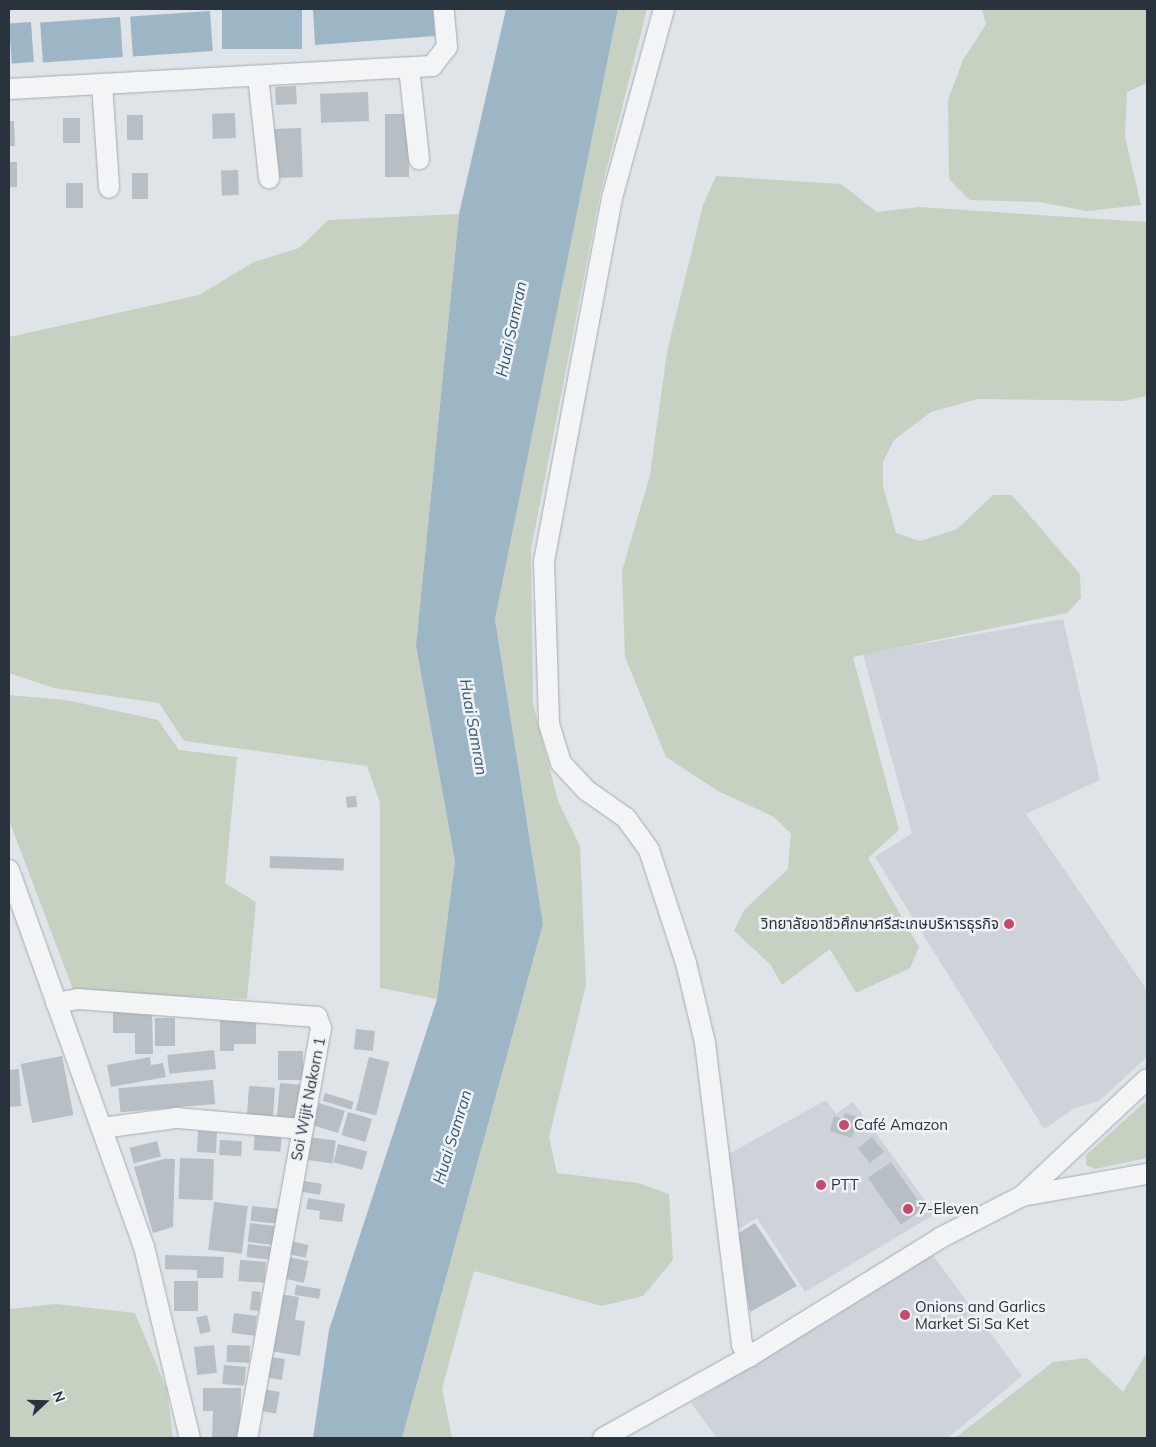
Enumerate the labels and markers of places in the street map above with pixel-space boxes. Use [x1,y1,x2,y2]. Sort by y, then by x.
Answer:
place label: วิทยาลัยอาชีวศึกษาศรีสะเกษบริหารธุรกิจ [761,915,999,933]
marker: วิทยาลัยอาชีวศึกษาศรีสะเกษบริหารธุรกิจ [1003,918,1015,930]
place label: Café Amazon [854,1116,948,1134]
marker: Café Amazon [838,1119,850,1131]
place label: PTT [831,1176,859,1194]
marker: PTT [815,1179,827,1191]
place label: 7-Eleven [918,1200,979,1218]
marker: 7-Eleven [902,1203,914,1215]
place label: Onions and Garlics Market Si Sa Ket [915,1297,1046,1332]
marker: Onions and Garlics Market Si Sa Ket [899,1309,911,1321]

